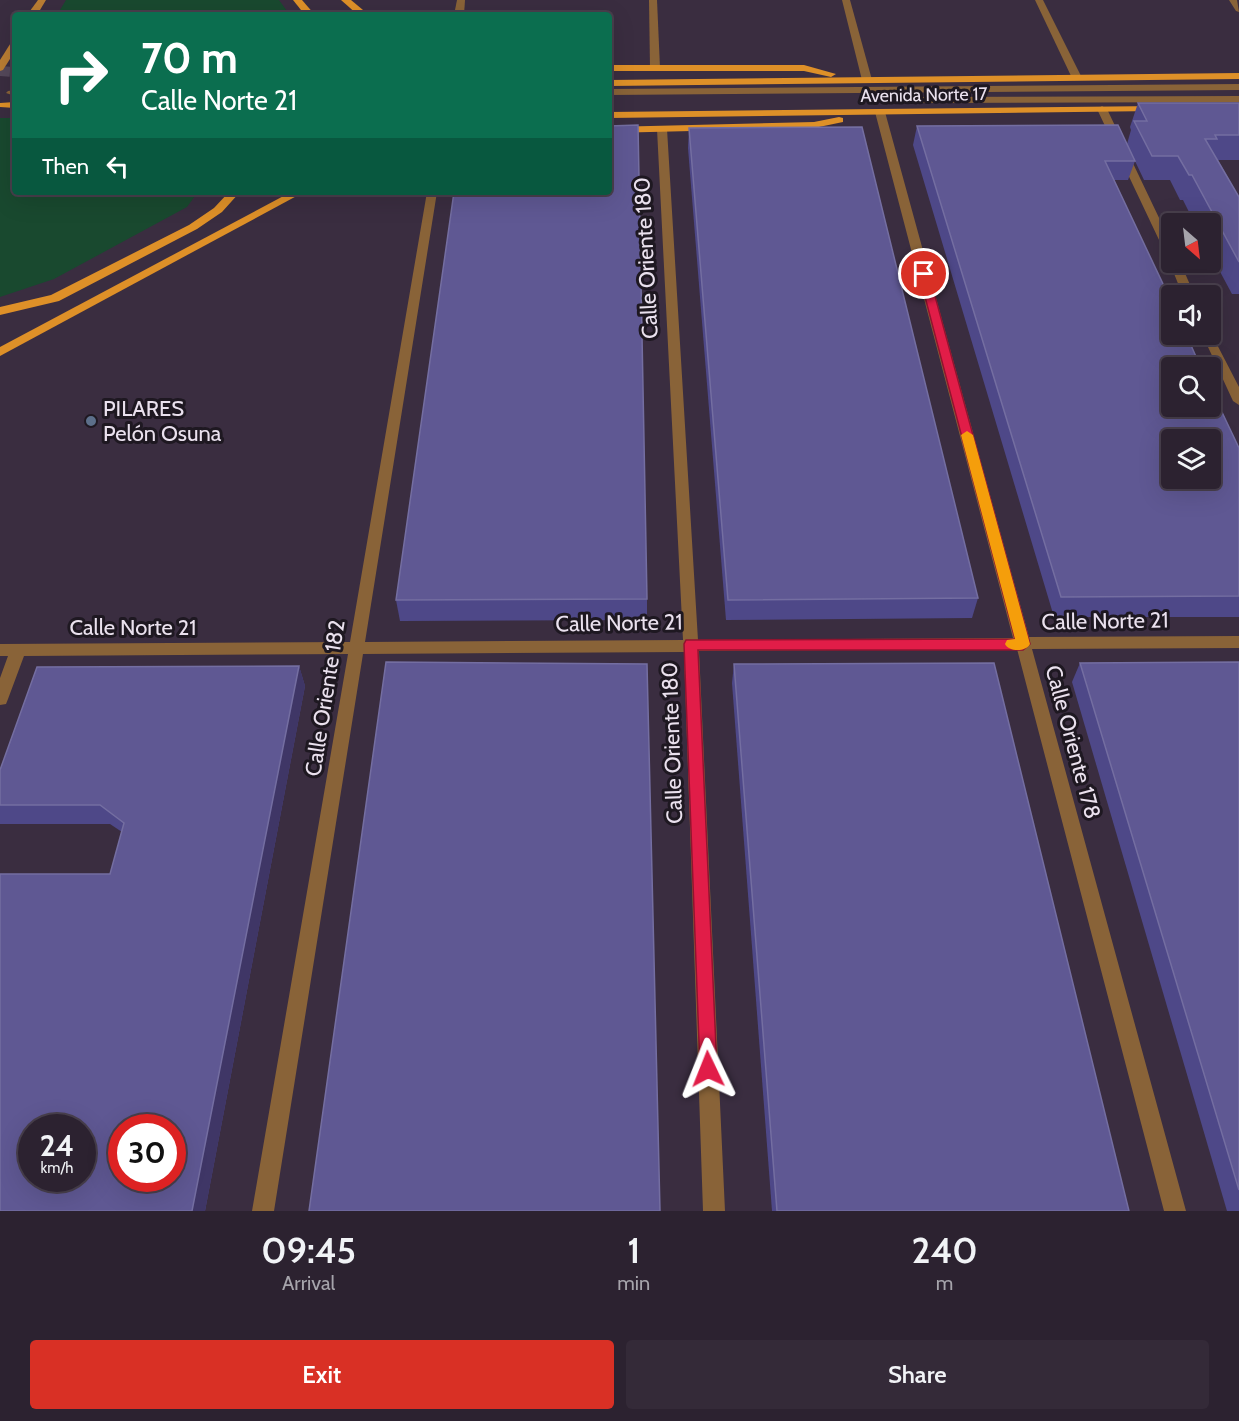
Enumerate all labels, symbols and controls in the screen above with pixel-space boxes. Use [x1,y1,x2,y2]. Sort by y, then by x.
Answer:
text: 70 m [141,32,238,84]
icon: right [42,36,120,114]
street label: Avenida Norte 17 [860,83,988,107]
text: Calle Norte 21 [141,84,297,117]
icon: left [101,150,134,183]
text: Then [42,153,89,180]
street label: Calle Oriente 180 [628,177,664,339]
north arrow [1161,213,1221,273]
map controls [1161,213,1221,489]
pin [898,248,949,299]
icon: arrive [907,257,940,290]
button: sound [1161,285,1221,345]
button: search [1161,357,1221,417]
place label: PILARES Pelón Osuna [103,395,222,447]
marker: PILARES Pelón Osuna [84,414,98,428]
button: layers [1161,429,1221,489]
street label: Calle Norte 21 [1041,606,1169,636]
street label: Calle Norte 21 [555,608,683,638]
street label: Calle Norte 21 [69,614,197,641]
street label: Calle Oriente 182 [299,618,351,778]
street label: Calle Oriente 180 [656,662,688,824]
street label: Calle Oriente 178 [1040,662,1106,822]
position arrow [676,1037,740,1101]
speed limit sign: 30 [108,1114,186,1192]
text: 24 [40,1127,74,1164]
text: km/h [41,1159,73,1177]
text: 09:45 [261,1228,356,1272]
text: 1 [627,1228,640,1272]
text: 240 [912,1228,978,1272]
text: Arrival [282,1271,335,1295]
text: min [617,1271,650,1295]
text: m [936,1271,953,1295]
button: Exit [30,1340,614,1409]
button: Share [626,1340,1209,1409]

